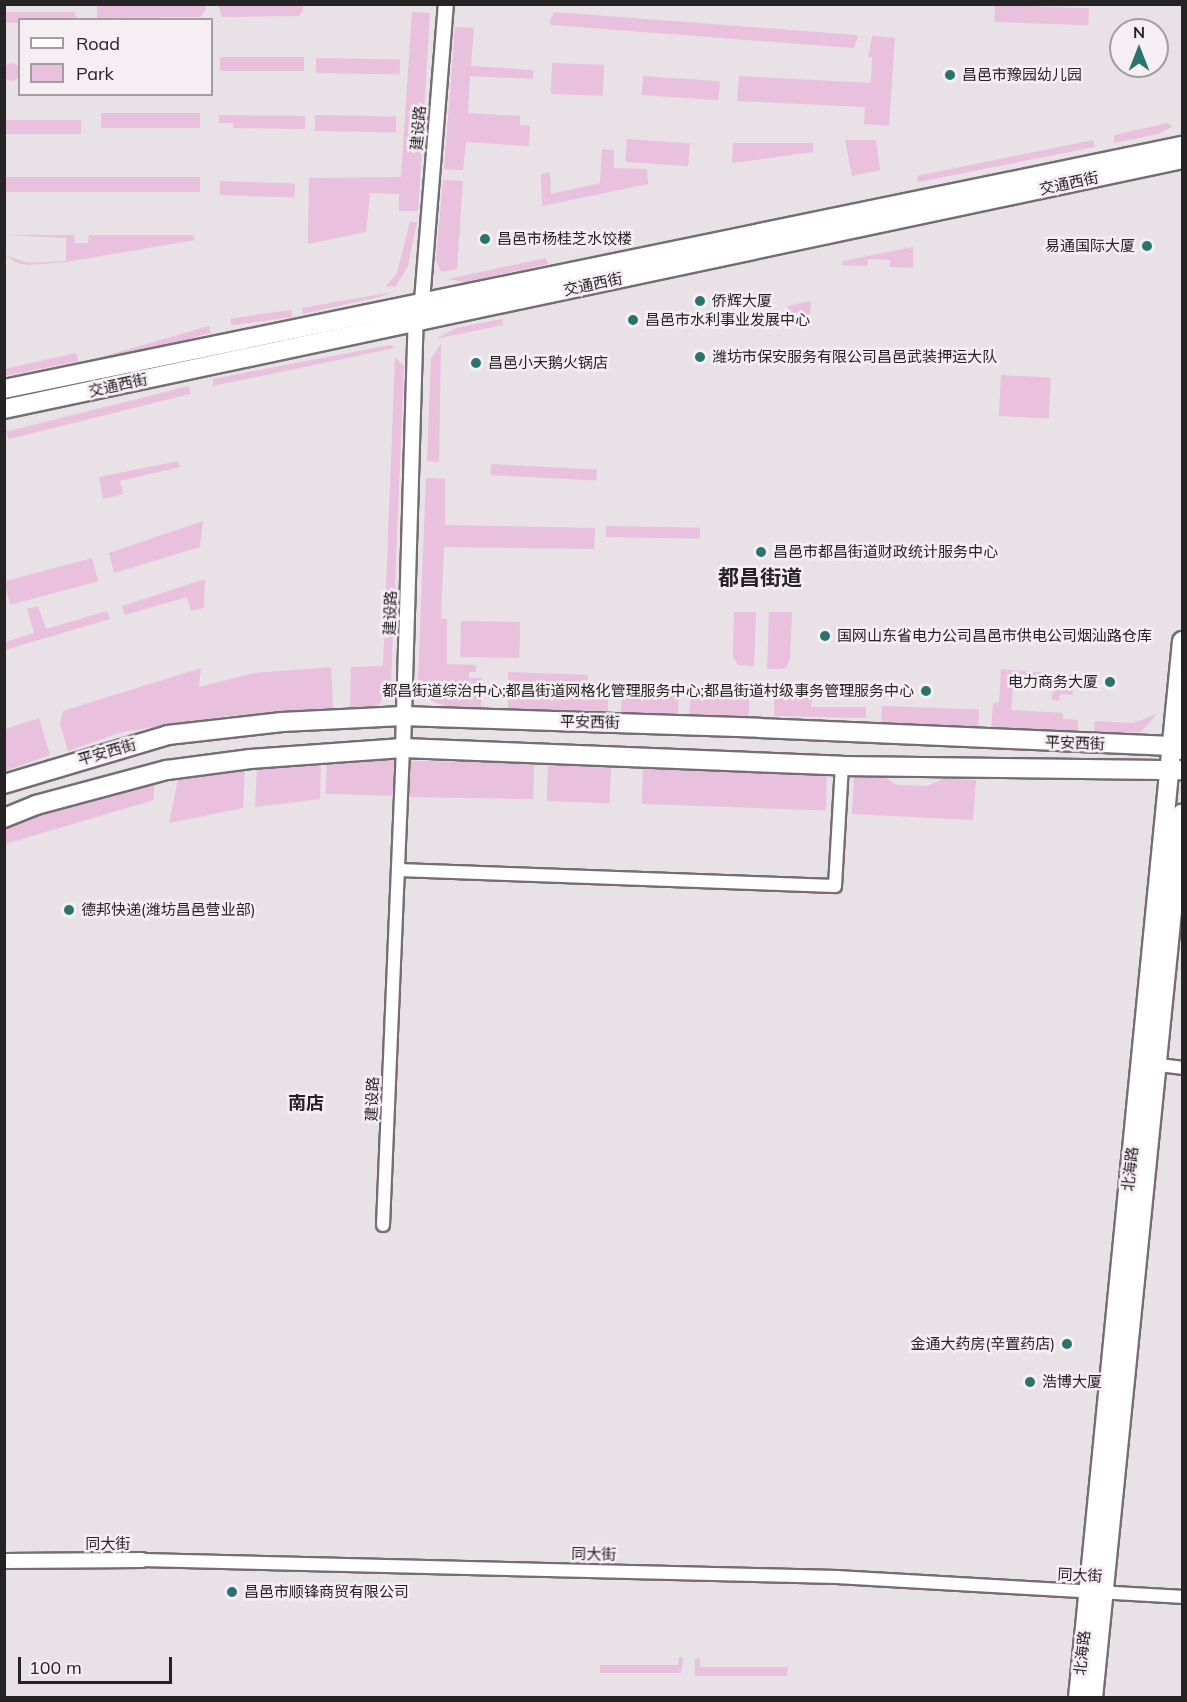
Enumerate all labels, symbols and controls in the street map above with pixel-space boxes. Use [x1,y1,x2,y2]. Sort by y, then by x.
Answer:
legend [18,18,213,96]
north arrow [1109,18,1169,78]
text: N [1133,22,1145,42]
text: Road [76,32,120,55]
text: Park [76,62,114,85]
place label: 昌邑市豫园幼儿园 [962,66,1082,84]
marker: 昌邑市豫园幼儿园 [943,68,957,82]
street label: 建设路 [407,105,429,151]
street label: 交通西街 [1038,168,1100,198]
place label: 昌邑市杨桂芝水饺楼 [497,230,632,248]
marker: 昌邑市杨桂芝水饺楼 [478,232,492,246]
place label: 易通国际大厦 [1045,237,1135,255]
marker: 易通国际大厦 [1140,239,1154,253]
street label: 交通西街 [562,269,624,299]
place label: 侨辉大厦 [712,292,772,310]
marker: 侨辉大厦 [693,294,707,308]
place label: 昌邑市水利事业发展中心 [645,311,810,329]
marker: 昌邑市水利事业发展中心 [626,313,640,327]
place label: 潍坊市保安服务有限公司昌邑武装押运大队 [712,348,997,366]
marker: 潍坊市保安服务有限公司昌邑武装押运大队 [693,350,707,364]
place label: 昌邑小天鹅火锅店 [488,354,608,372]
marker: 昌邑小天鹅火锅店 [469,356,483,370]
street label: 交通西街 [87,370,149,400]
place label: 昌邑市都昌街道财政统计服务中心 [773,543,998,561]
marker: 昌邑市都昌街道财政统计服务中心 [754,545,768,559]
district label: 都昌街道 [718,564,802,590]
street label: 建设路 [380,590,400,636]
place label: 国网山东省电力公司昌邑市供电公司烟汕路仓库 [837,627,1152,645]
marker: 国网山东省电力公司昌邑市供电公司烟汕路仓库 [818,629,832,643]
place label: 电力商务大厦 [1008,673,1098,691]
marker: 电力商务大厦 [1103,675,1117,689]
place label: 都昌街道综治中心;都昌街道网格化管理服务中心;都昌街道村级事务管理服务中心 [382,682,914,700]
marker: 都昌街道综治中心;都昌街道网格化管理服务中心;都昌街道村级事务管理服务中心 [919,684,933,698]
street label: 平安西街 [560,712,620,732]
street label: 平安西街 [1045,733,1105,753]
street label: 平安西街 [76,735,138,769]
place label: 德邦快递(潍坊昌邑营业部) [81,901,256,919]
marker: 德邦快递(潍坊昌邑营业部) [62,903,76,917]
street label: 建设路 [362,1076,382,1122]
district label: 南店 [288,1092,324,1114]
street label: 北海路 [1119,1146,1141,1192]
place label: 金通大药房(辛置药店) [910,1335,1055,1353]
marker: 金通大药房(辛置药店) [1060,1337,1074,1351]
place label: 浩博大厦 [1042,1373,1102,1391]
marker: 浩博大厦 [1023,1375,1037,1389]
street label: 同大街 [86,1535,130,1553]
street label: 同大街 [571,1545,617,1563]
street label: 同大街 [1057,1565,1103,1585]
place label: 昌邑市顺锋商贸有限公司 [244,1583,409,1601]
marker: 昌邑市顺锋商贸有限公司 [225,1585,239,1599]
street label: 北海路 [1071,1630,1093,1676]
scale bar [21,1645,176,1683]
text: 100 m [29,1656,82,1679]

